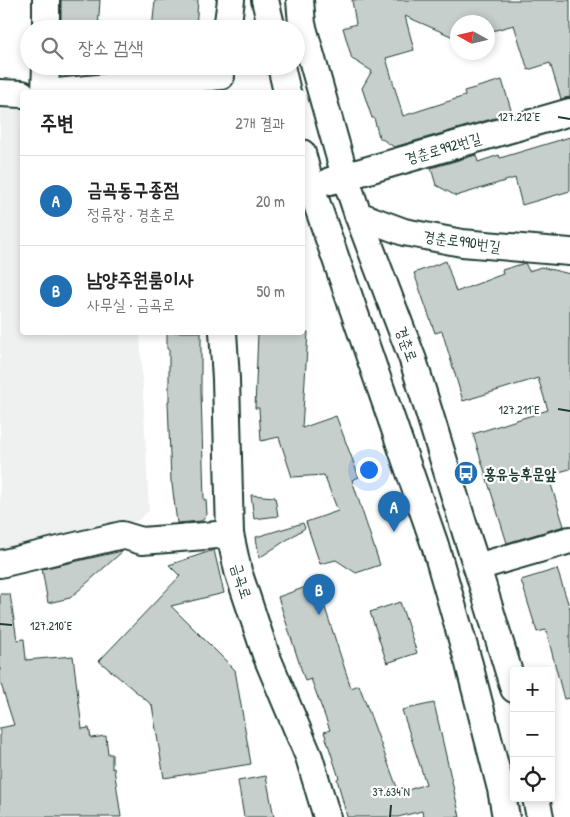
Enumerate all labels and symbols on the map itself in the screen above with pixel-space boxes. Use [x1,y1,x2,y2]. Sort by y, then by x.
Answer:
north arrow [450,15,495,60]
text: 127.212°E [498,108,541,125]
street label: 경춘로992번길 [402,127,484,169]
street label: 경춘로990번길 [422,225,502,257]
street label: 경춘로 [391,323,423,365]
text: 127.211°E [499,401,540,418]
your location [356,457,382,483]
bus stop icon: 홍유능후문앞 [453,460,479,486]
place label: 홍유능후문앞 [484,463,556,484]
pin: A [378,491,410,532]
street label: 금곡로 [227,561,257,601]
pin: B [303,574,335,615]
text: 127.210°E [30,617,73,634]
text: 37.634°N [372,783,410,800]

